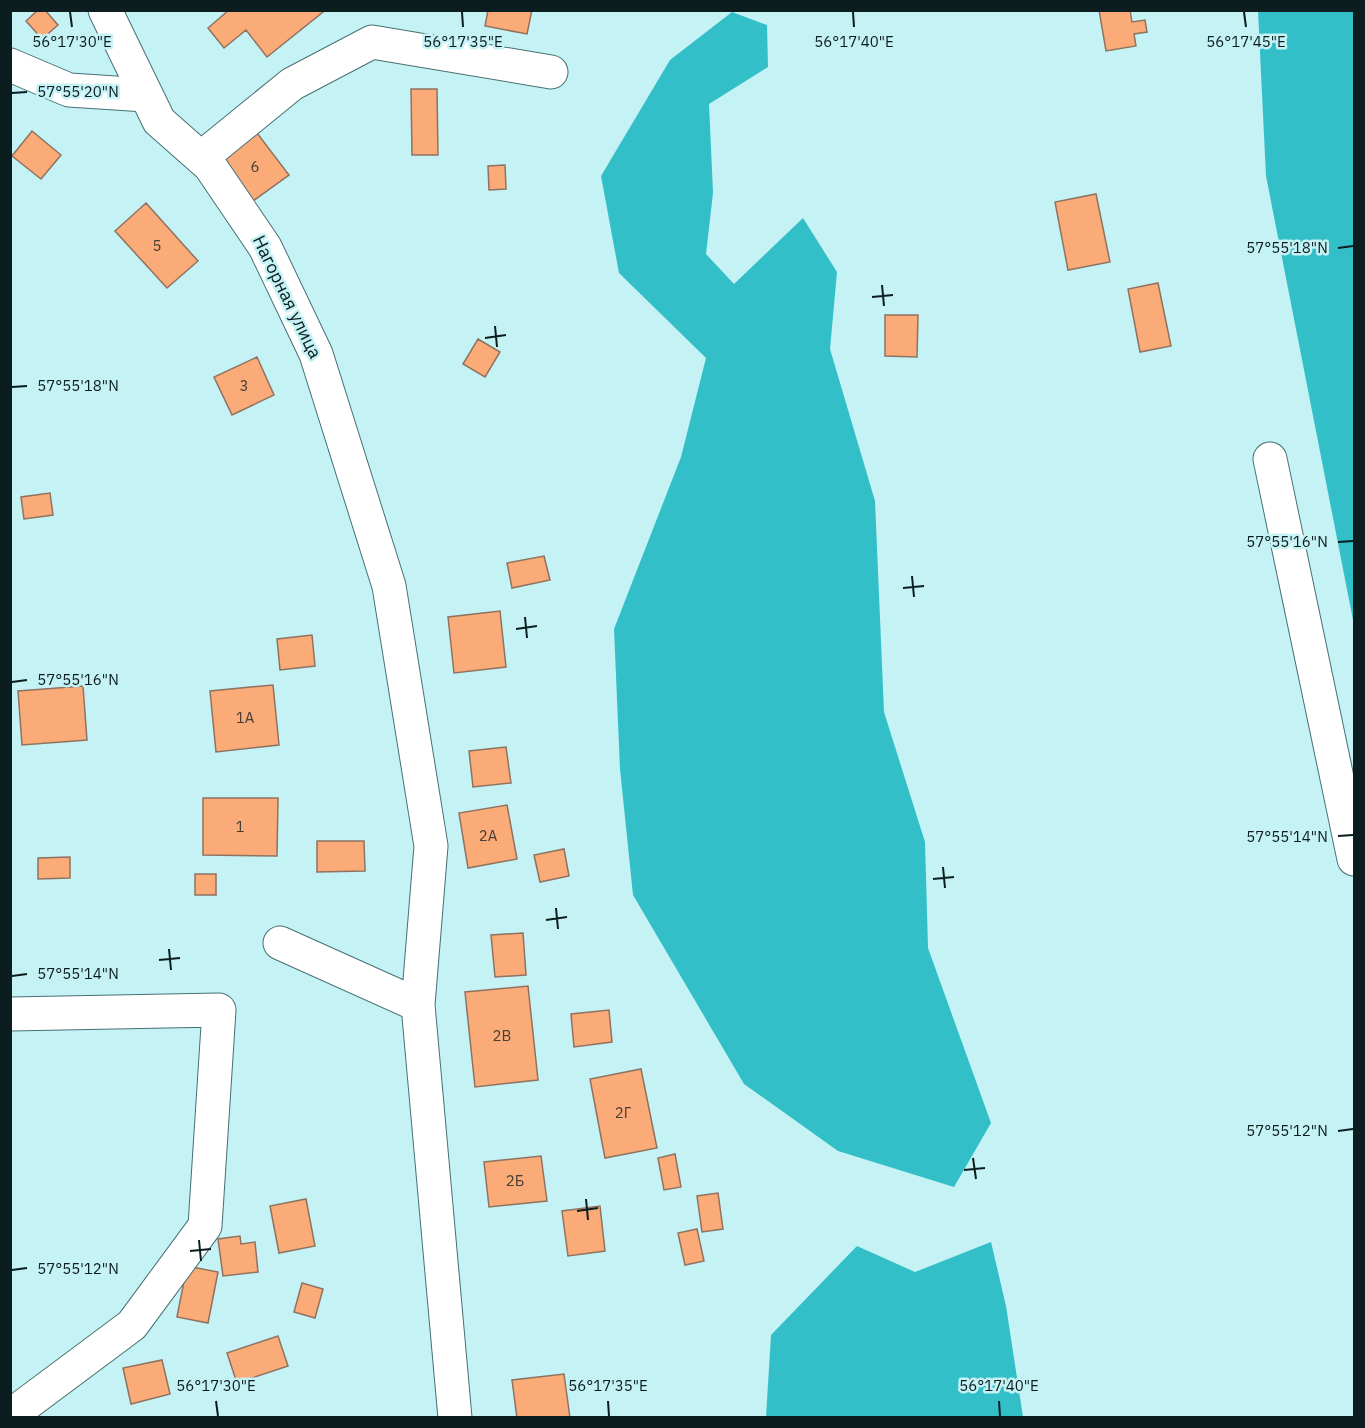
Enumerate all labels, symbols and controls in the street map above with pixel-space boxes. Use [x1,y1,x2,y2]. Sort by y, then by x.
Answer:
text: 56°17'30"E [32,32,112,51]
text: 56°17'35"E [423,32,503,51]
text: 56°17'40"E [814,32,894,51]
text: 56°17'45"E [1206,32,1286,51]
text: 57°55'20"N [37,82,119,101]
house number: 6 [250,157,260,176]
street label: Нагорная улица [248,231,327,363]
house number: 5 [152,236,162,255]
text: 57°55'18"N [1246,238,1328,257]
text: 57°55'18"N [37,376,119,395]
house number: 3 [239,376,249,395]
text: 57°55'16"N [1246,532,1328,551]
text: 57°55'16"N [37,670,119,689]
house number: 1А [236,708,255,727]
house number: 1 [235,817,245,836]
house number: 2А [479,826,498,845]
text: 57°55'14"N [1246,827,1328,846]
text: 57°55'14"N [37,964,119,983]
house number: 2В [493,1026,511,1045]
house number: 2Г [615,1103,632,1122]
text: 57°55'12"N [1246,1121,1328,1140]
house number: 2Б [506,1171,524,1190]
text: 57°55'12"N [37,1259,119,1278]
text: 56°17'30"E [176,1376,256,1395]
text: 56°17'35"E [568,1376,648,1395]
text: 56°17'40"E [959,1376,1039,1395]

